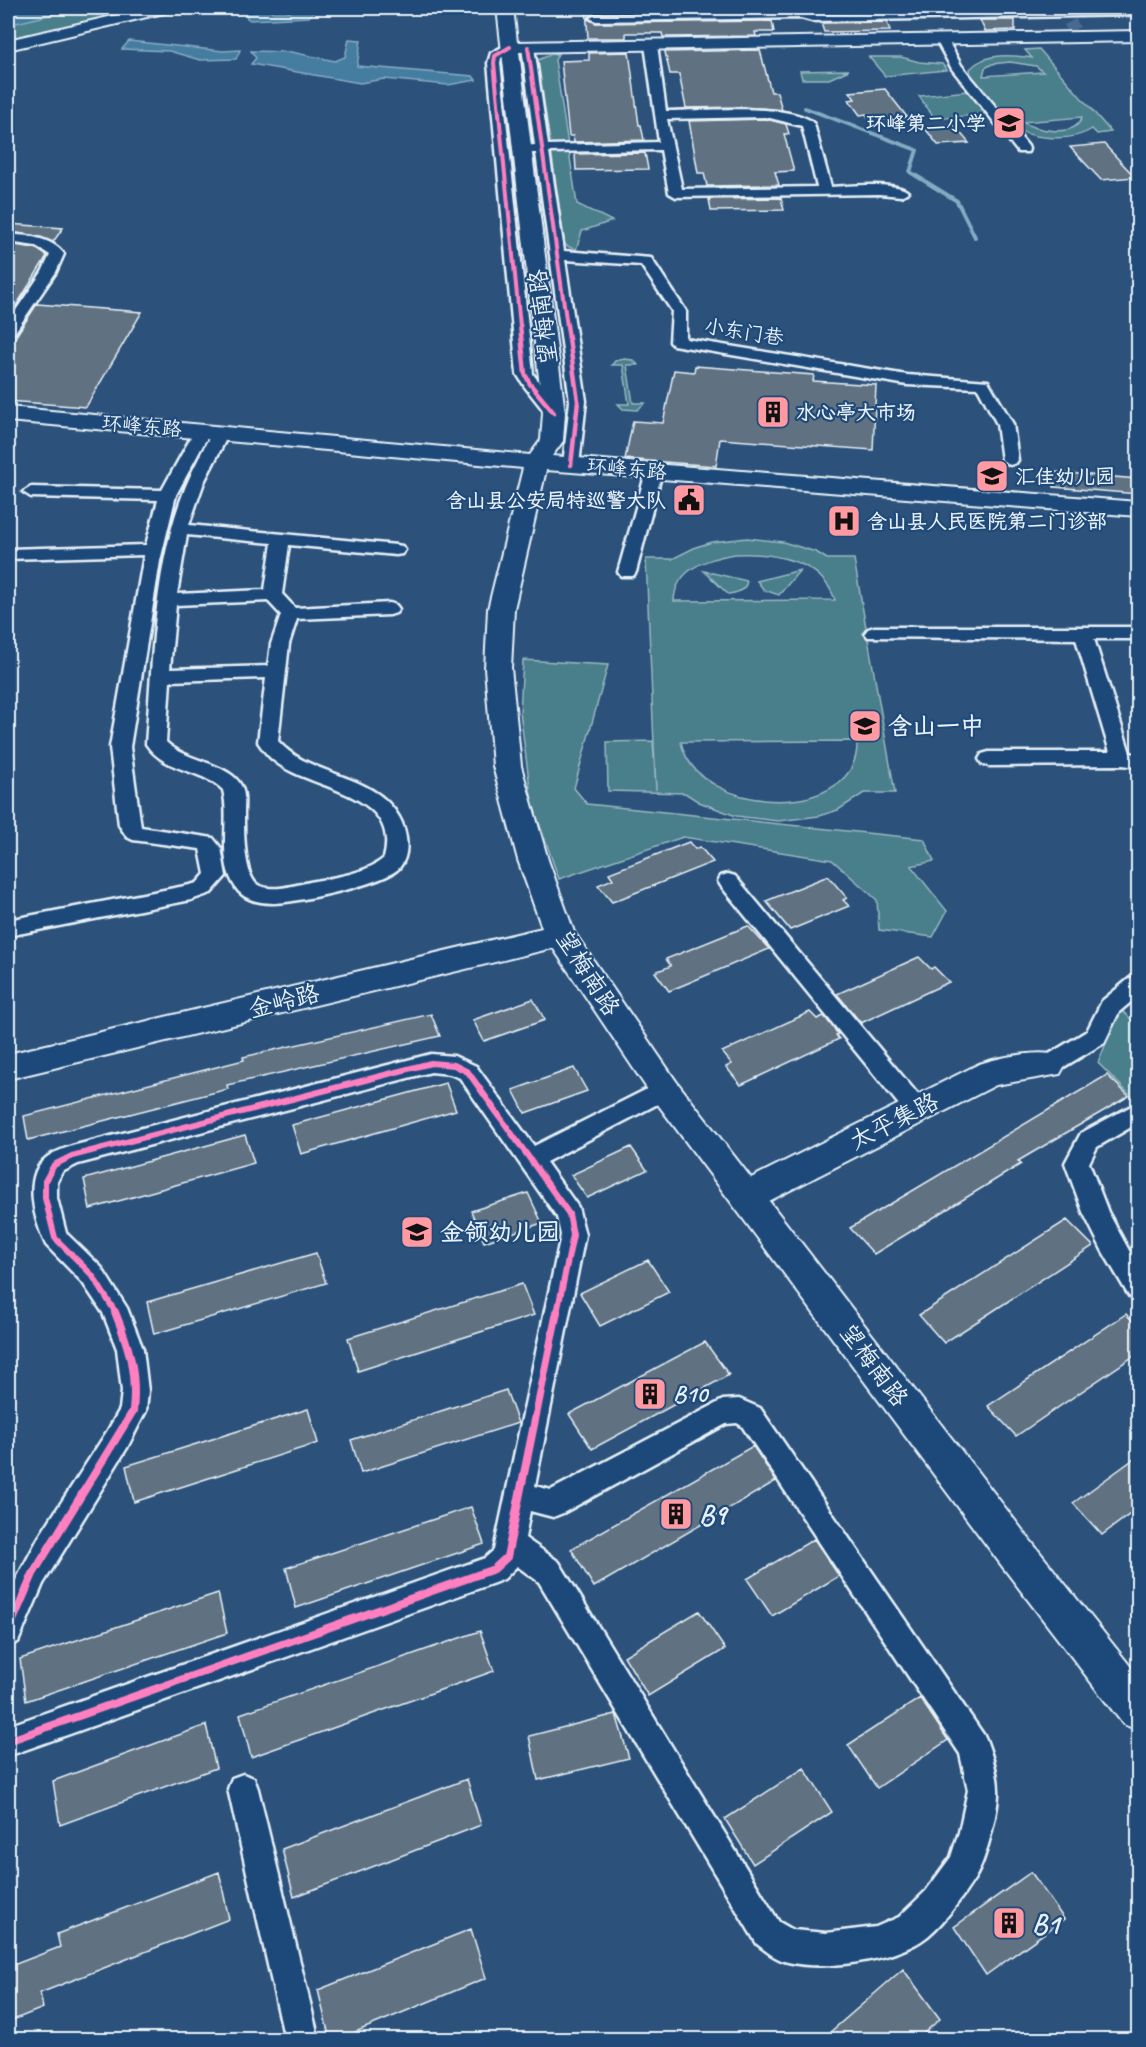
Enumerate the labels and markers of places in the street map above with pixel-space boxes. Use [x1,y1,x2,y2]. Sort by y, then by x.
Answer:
school or university icon: 环峰第二小学 [991,105,1027,141]
place label: 环峰第二小学 [866,111,986,136]
building icon: 水心亭大市场 [755,394,791,430]
place label: 水心亭大市场 [796,400,916,425]
school or university icon: 汇佳幼儿园 [974,458,1010,494]
place label: 汇佳幼儿园 [1015,464,1115,489]
public building icon: 含山县公安局特巡警大队 [671,482,707,518]
place label: 含山县公安局特巡警大队 [446,488,666,513]
hospital icon: 含山县人民医院第二门诊部 [826,503,862,539]
place label: 含山县人民医院第二门诊部 [867,509,1107,534]
school or university icon: 含山一中 [847,708,883,744]
place label: 含山一中 [888,711,984,741]
school or university icon: 金领幼儿园 [399,1214,435,1250]
place label: 金领幼儿园 [440,1217,560,1247]
building icon: B10 [632,1376,668,1412]
place label: B10 [673,1379,709,1409]
building icon: B9 [658,1496,694,1532]
place label: B9 [699,1497,730,1532]
building icon: B1 [991,1905,1027,1941]
place label: B1 [1032,1906,1063,1941]

